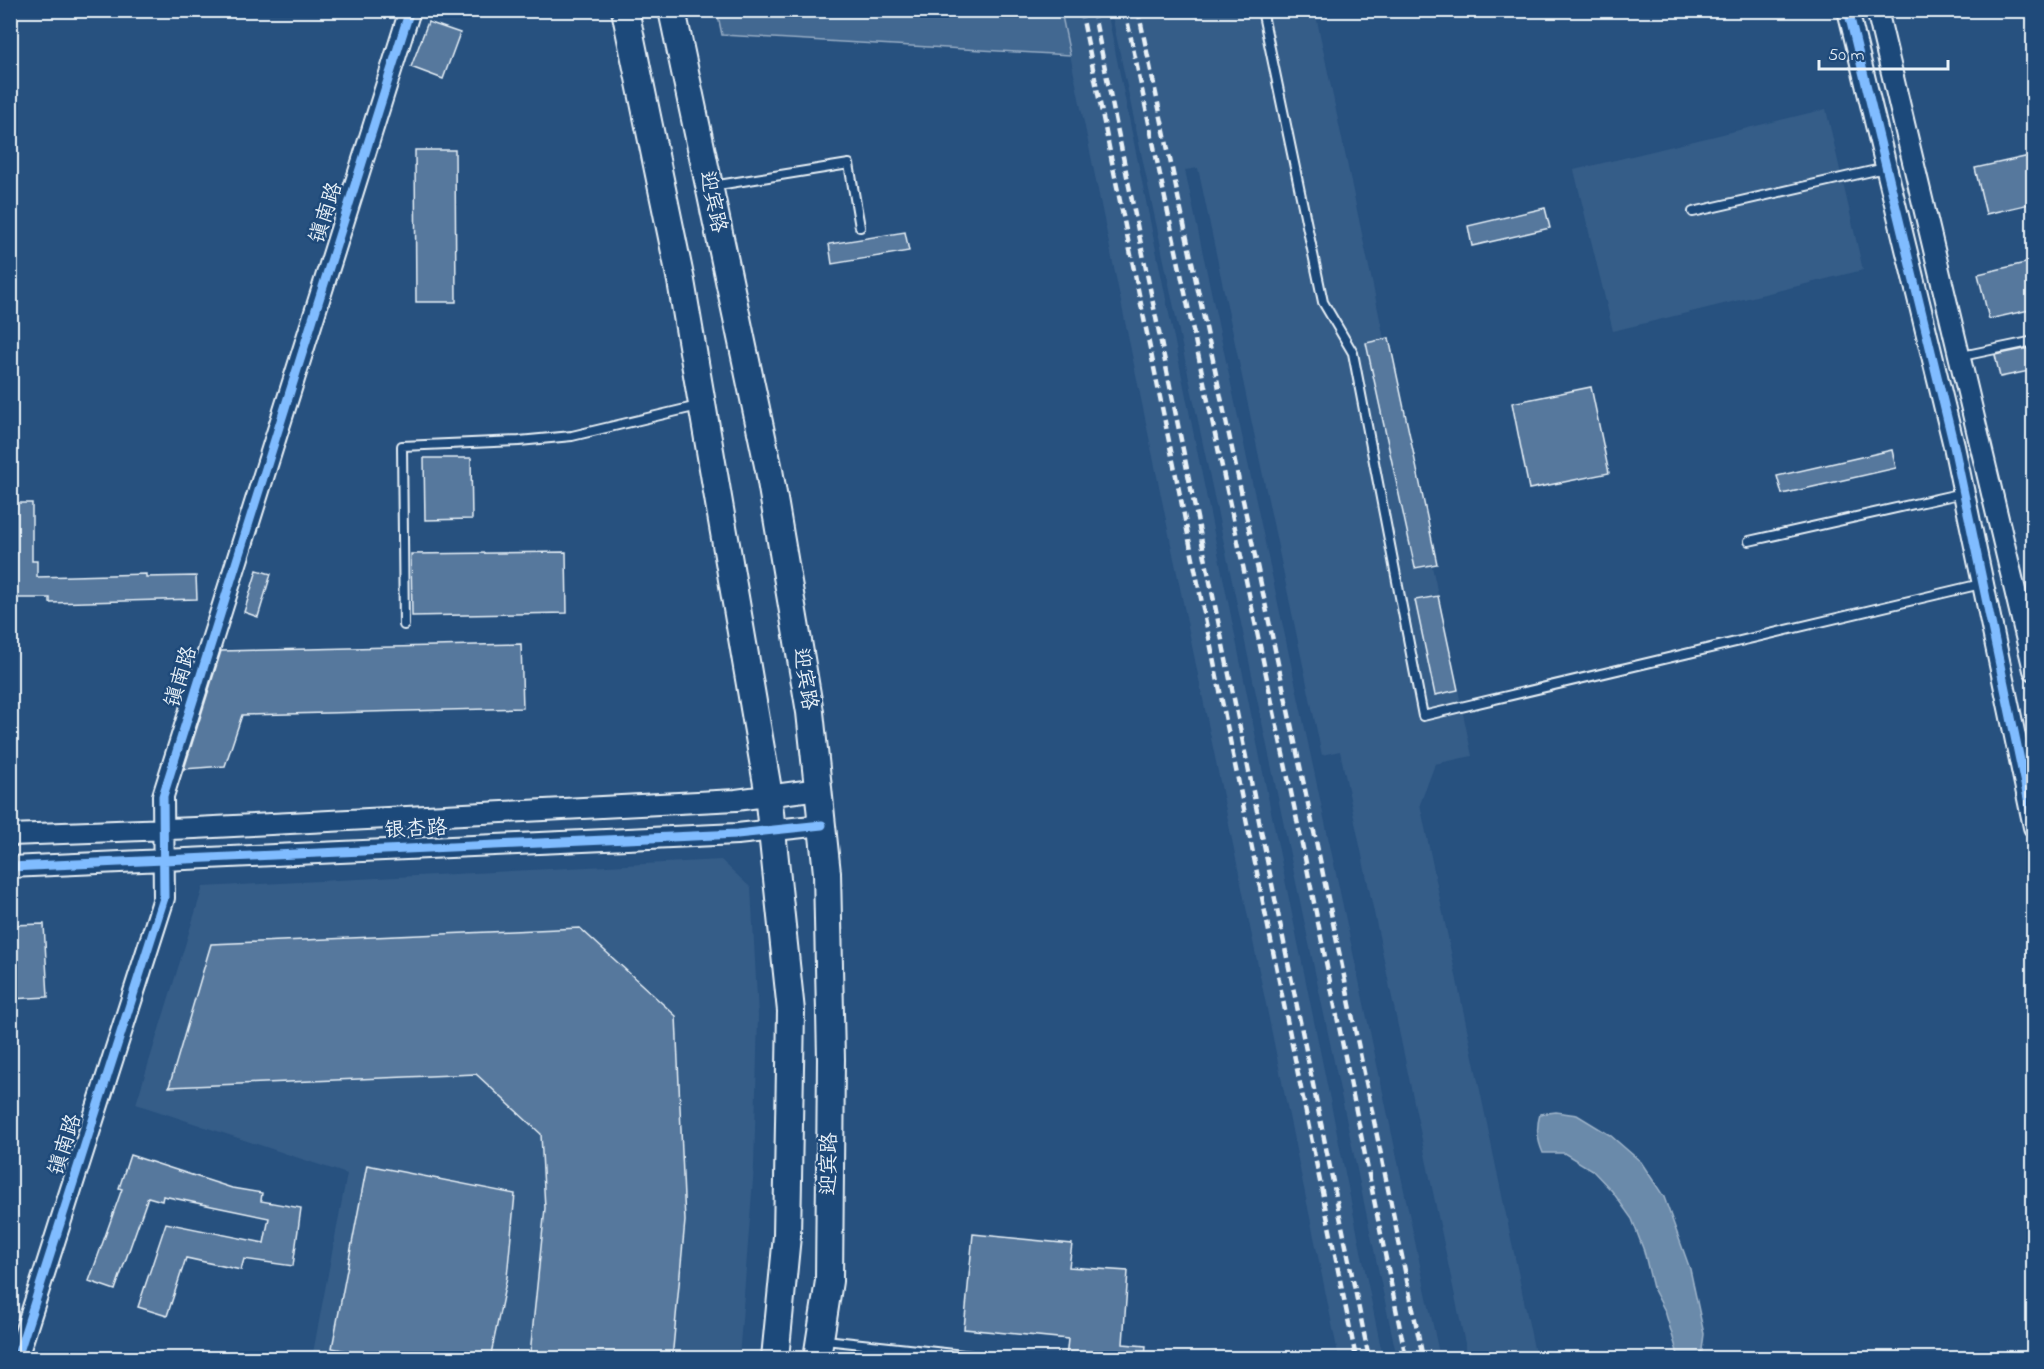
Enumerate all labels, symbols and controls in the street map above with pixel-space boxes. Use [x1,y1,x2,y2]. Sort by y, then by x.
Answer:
scale bar [1819,33,1948,71]
text: 50 m [1828,43,1865,69]
street label: 迎宾路 [691,168,733,236]
street label: 镇南路 [303,178,351,248]
street label: 镇南路 [158,642,206,712]
street label: 迎宾路 [784,646,824,712]
street label: 银杏路 [384,813,448,847]
street label: 镇南路 [42,1110,90,1180]
street label: 迎宾路 [814,1132,846,1196]

